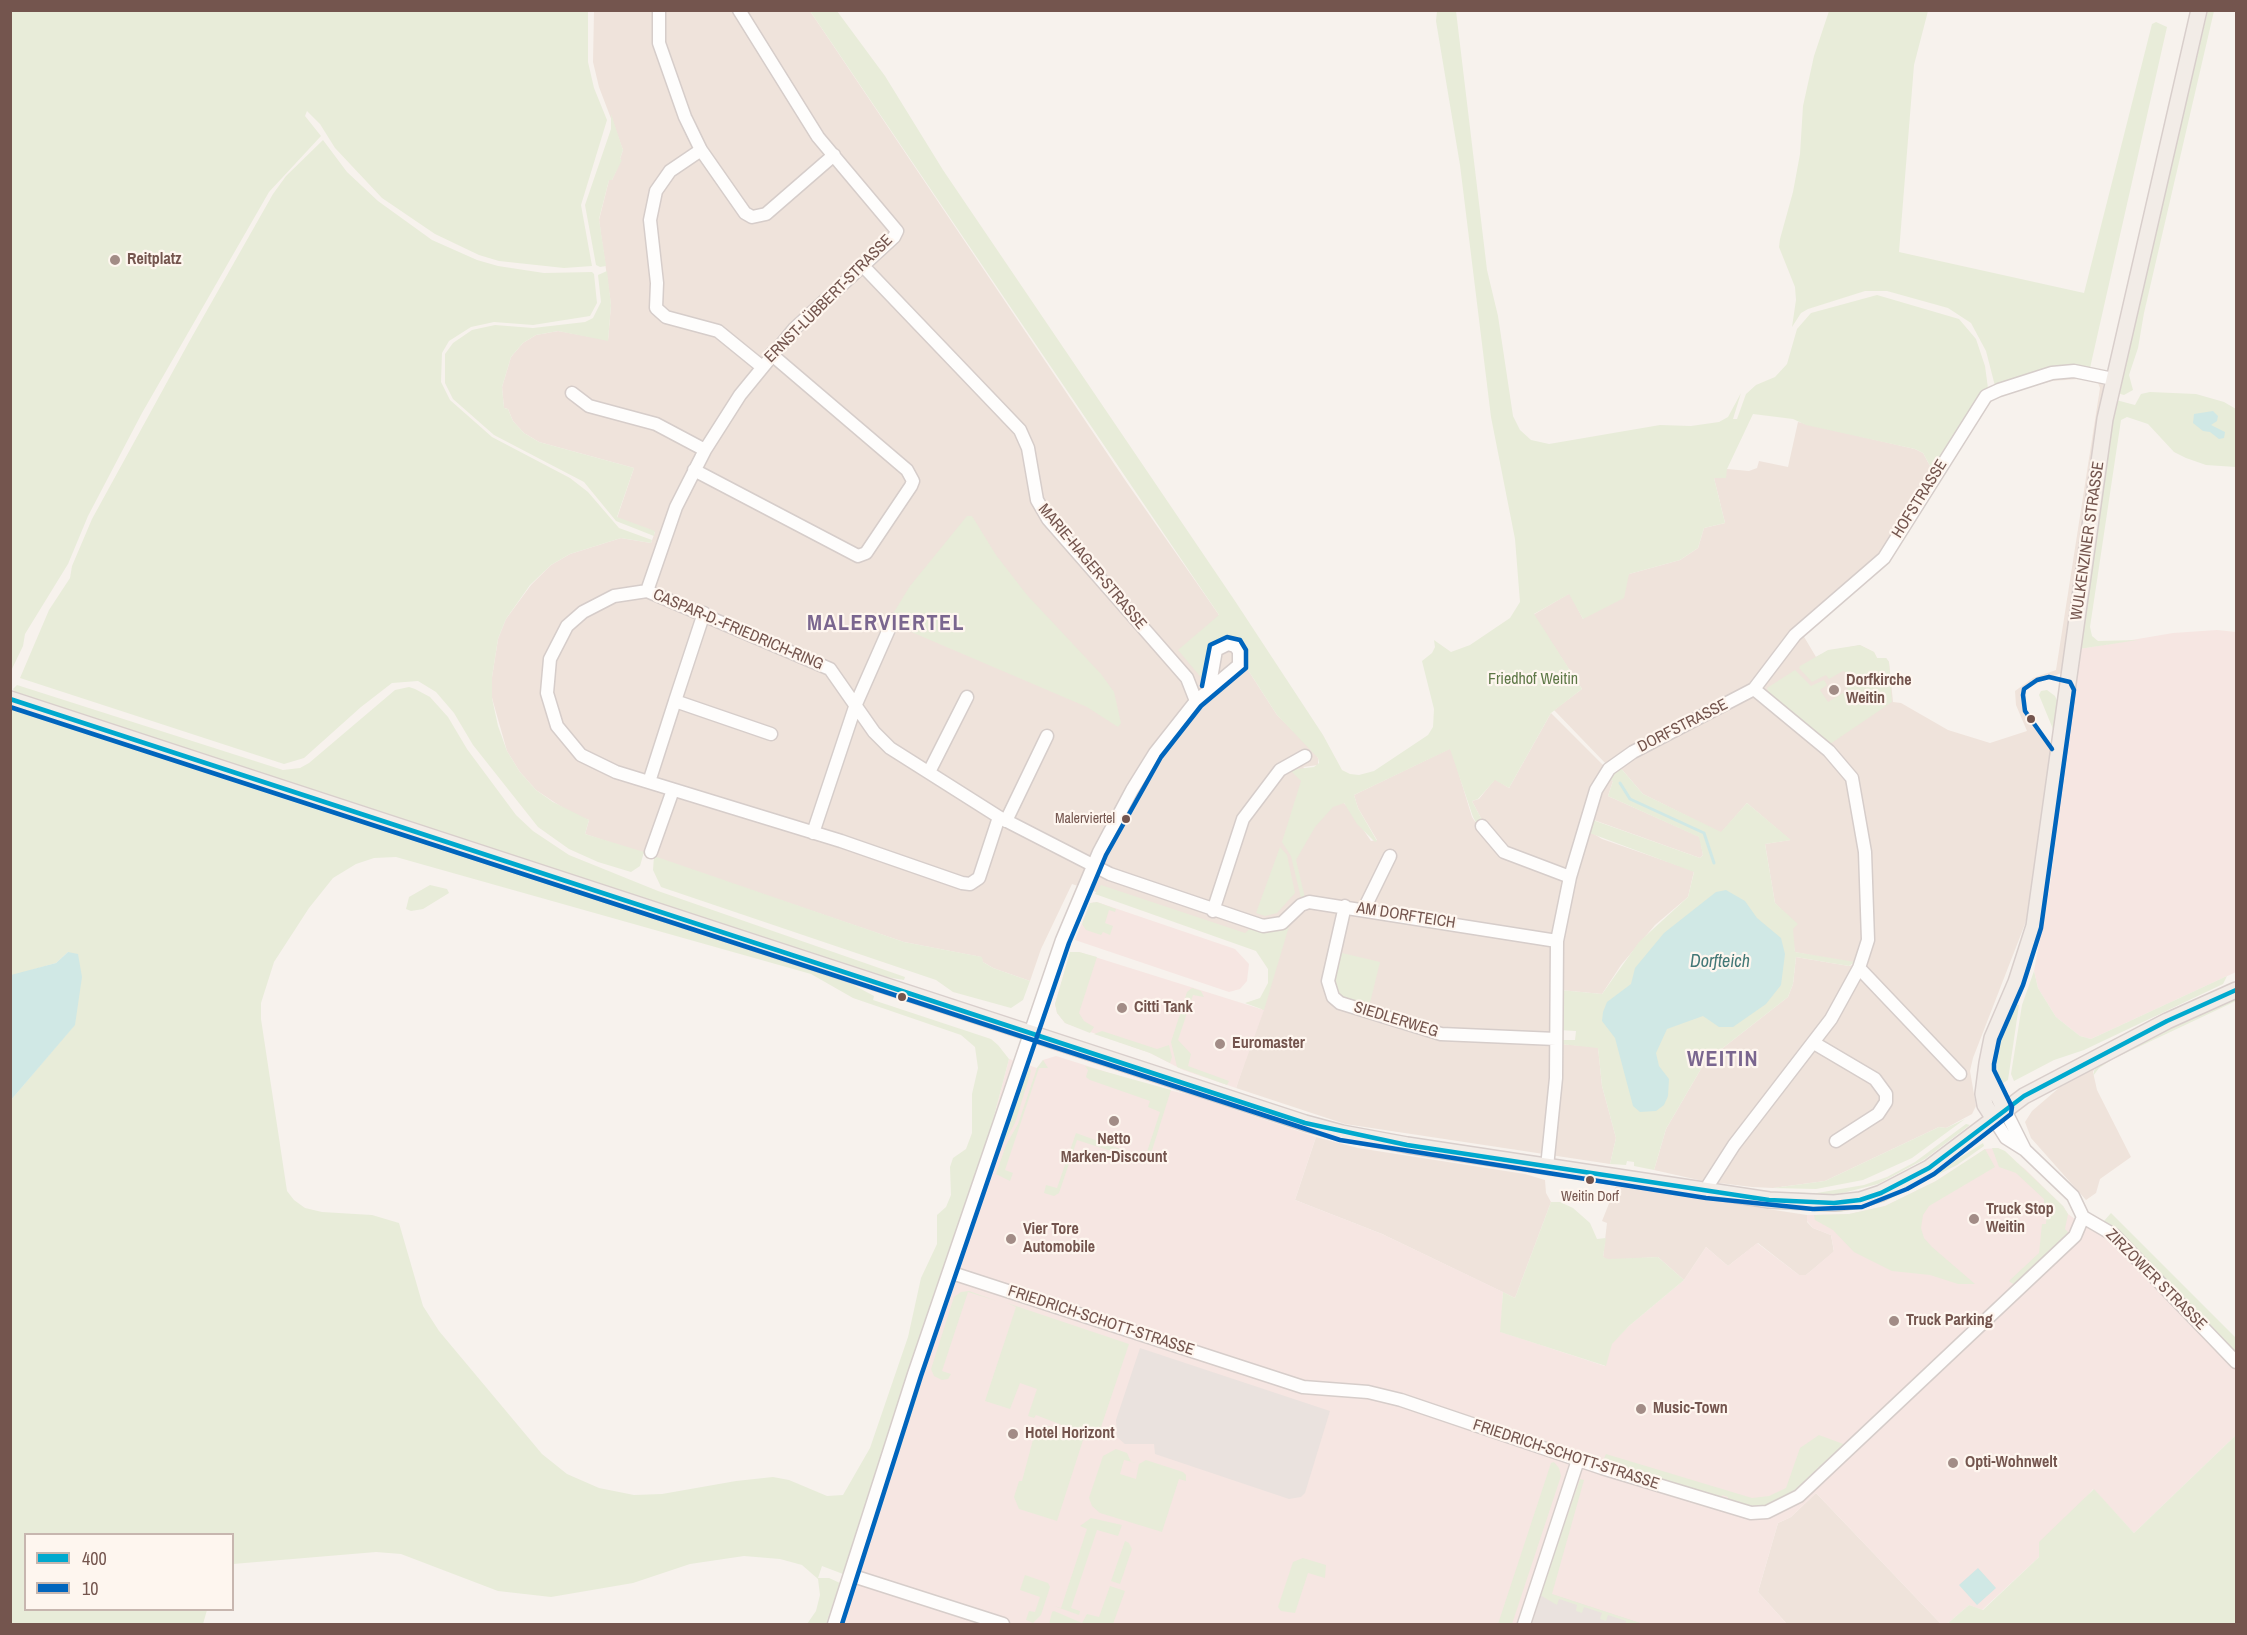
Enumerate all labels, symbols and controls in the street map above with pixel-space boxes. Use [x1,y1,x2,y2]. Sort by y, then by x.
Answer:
street label: ERNST-LÜBBERT-STRASSE [761,231,897,367]
place label: Reitplatz [127,250,182,270]
marker: Reitplatz [108,253,122,267]
street label: HOFSTRASSE [1888,456,1952,542]
street label: WULKENZINER STRASSE [2067,460,2109,622]
street label: MARIE-HAGER-STRASSE [1034,500,1150,634]
street label: CASPAR-D.-FRIEDRICH-RING [650,585,826,675]
district label: MALERVIERTEL [807,611,965,637]
park label: Friedhof Weitin [1488,670,1578,690]
place label: Dorfkirche Weitin [1846,671,1912,709]
marker: Dorfkirche Weitin [1827,683,1841,697]
street label: DORFSTRASSE [1635,695,1731,757]
unlabelled marker [2025,713,2037,725]
place label: Malerviertel [1055,811,1115,827]
marker: Malerviertel [1120,813,1132,825]
street label: AM DORFTEICH [1355,899,1457,933]
water label: Dorfteich [1690,951,1750,973]
unlabelled marker [896,991,908,1003]
place label: Citti Tank [1134,998,1193,1018]
street label: SIEDLERWEG [1351,998,1441,1042]
marker: Citti Tank [1115,1001,1129,1015]
place label: Euromaster [1232,1034,1305,1054]
marker: Euromaster [1213,1037,1227,1051]
district label: WEITIN [1687,1047,1759,1073]
marker: Netto Marken-Discount [1107,1114,1121,1128]
place label: Netto Marken-Discount [1061,1130,1167,1168]
marker: Weitin Dorf [1584,1174,1596,1186]
place label: Weitin Dorf [1561,1189,1619,1205]
place label: Truck Stop Weitin [1986,1200,2054,1238]
marker: Truck Stop Weitin [1967,1212,1981,1226]
place label: Vier Tore Automobile [1023,1220,1095,1258]
street label: ZIRZOWER STRASSE [2102,1226,2210,1334]
marker: Vier Tore Automobile [1004,1232,1018,1246]
street label: FRIEDRICH-SCHOTT-STRASSE [1005,1282,1197,1360]
place label: Truck Parking [1906,1311,1993,1331]
marker: Truck Parking [1887,1314,1901,1328]
place label: Music-Town [1653,1399,1728,1419]
marker: Music-Town [1634,1402,1648,1416]
street label: FRIEDRICH-SCHOTT-STRASSE [1470,1416,1662,1494]
place label: Hotel Horizont [1025,1424,1115,1444]
marker: Hotel Horizont [1006,1427,1020,1441]
place label: Opti-Wohnwelt [1965,1453,2057,1473]
marker: Opti-Wohnwelt [1946,1456,1960,1470]
legend [24,1533,234,1611]
text: 400 [82,1546,107,1571]
text: 10 [82,1576,98,1601]

